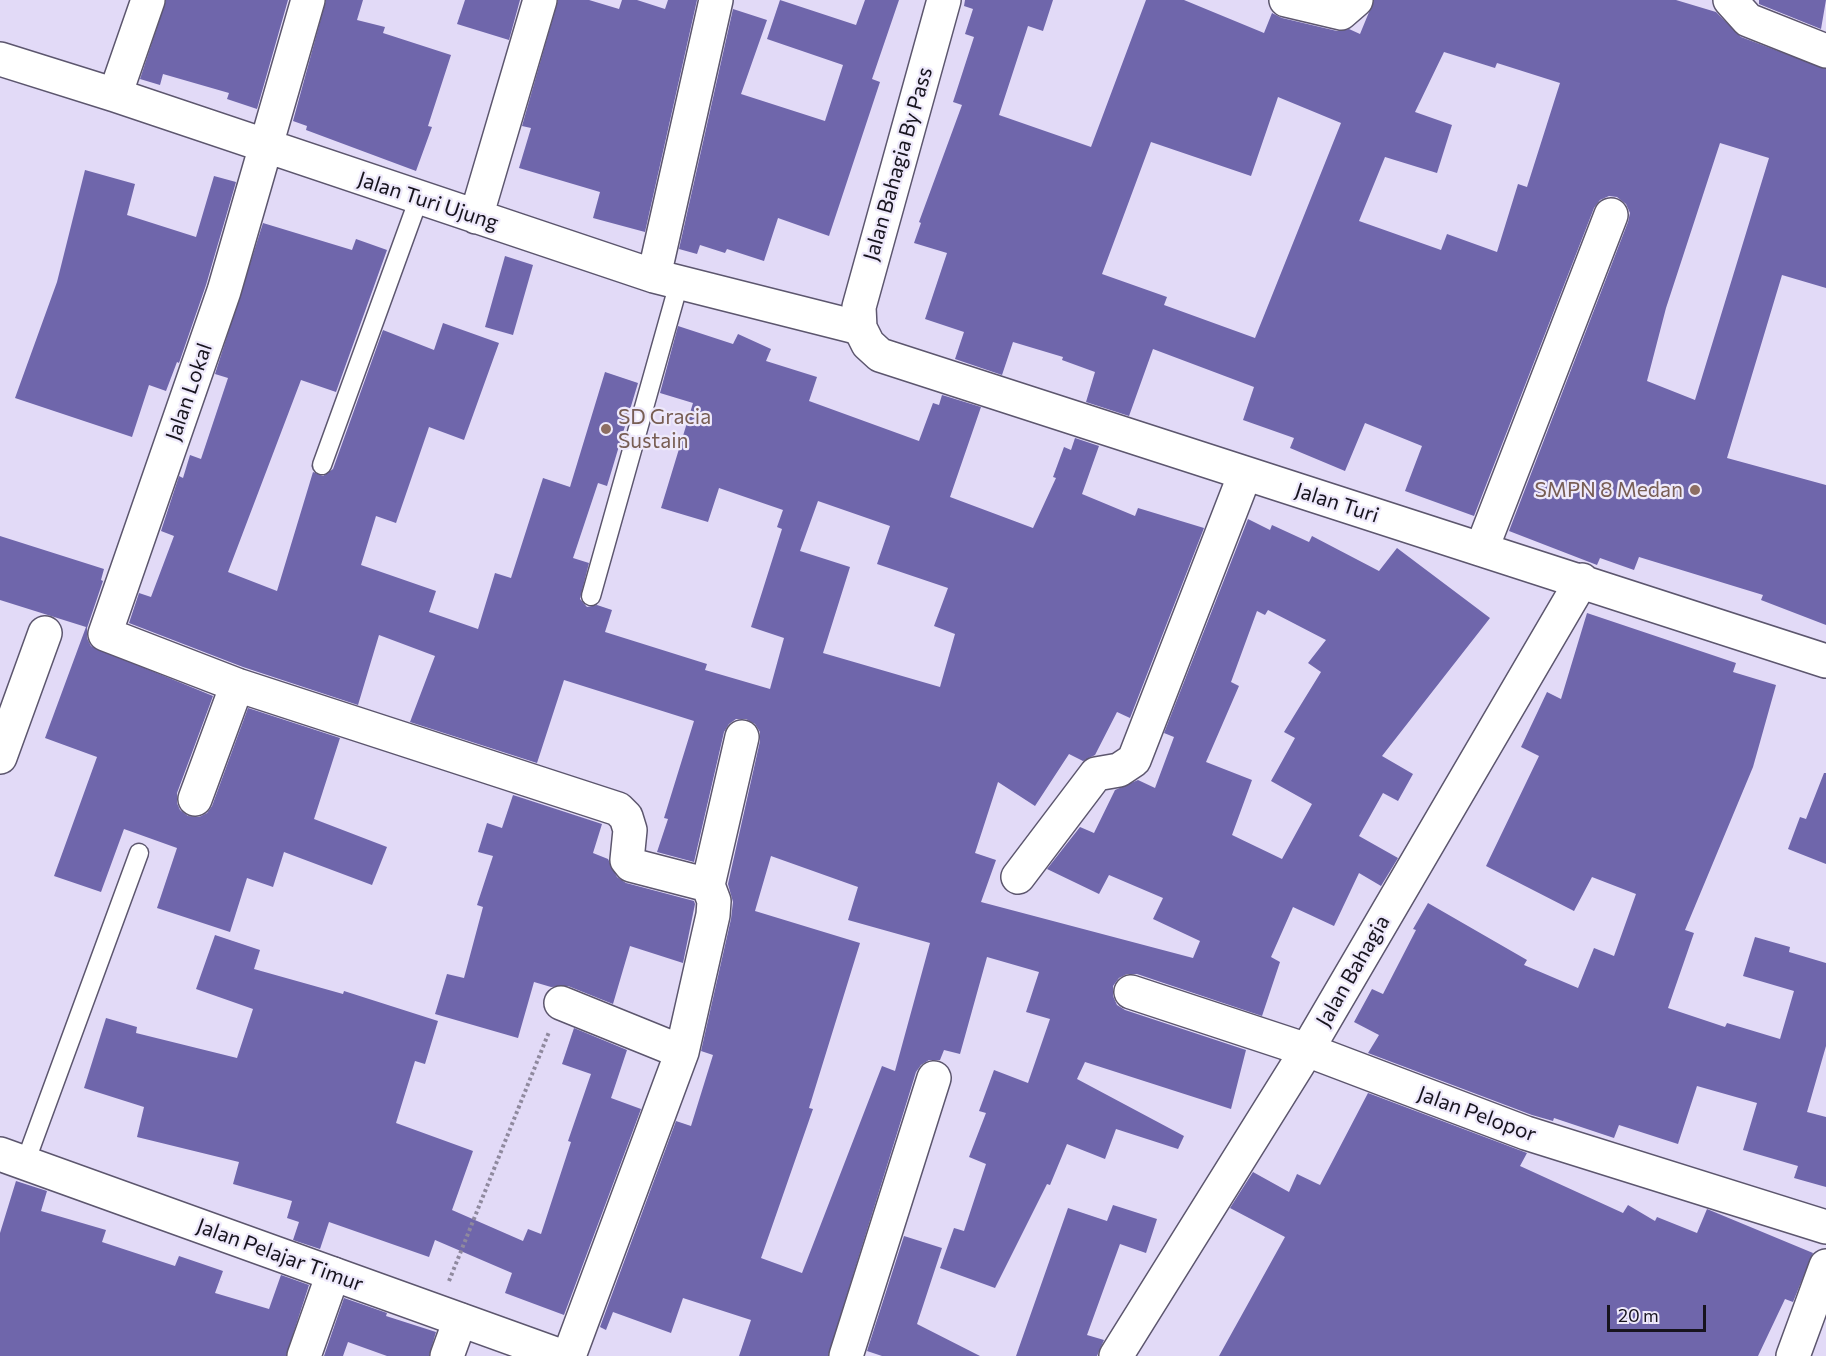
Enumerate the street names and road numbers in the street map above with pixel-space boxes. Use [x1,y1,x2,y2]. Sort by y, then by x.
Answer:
street label: Jalan Bahagia By Pass [858,64,938,264]
street label: Jalan Turi Ujung [354,166,502,236]
street label: Jalan Lokal [161,340,217,444]
street label: Jalan Turi [1292,478,1382,528]
street label: Jalan Bahagia [1311,911,1395,1031]
street label: Jalan Pelopor [1414,1081,1540,1147]
street label: Jalan Pelajar Timur [193,1213,367,1297]

